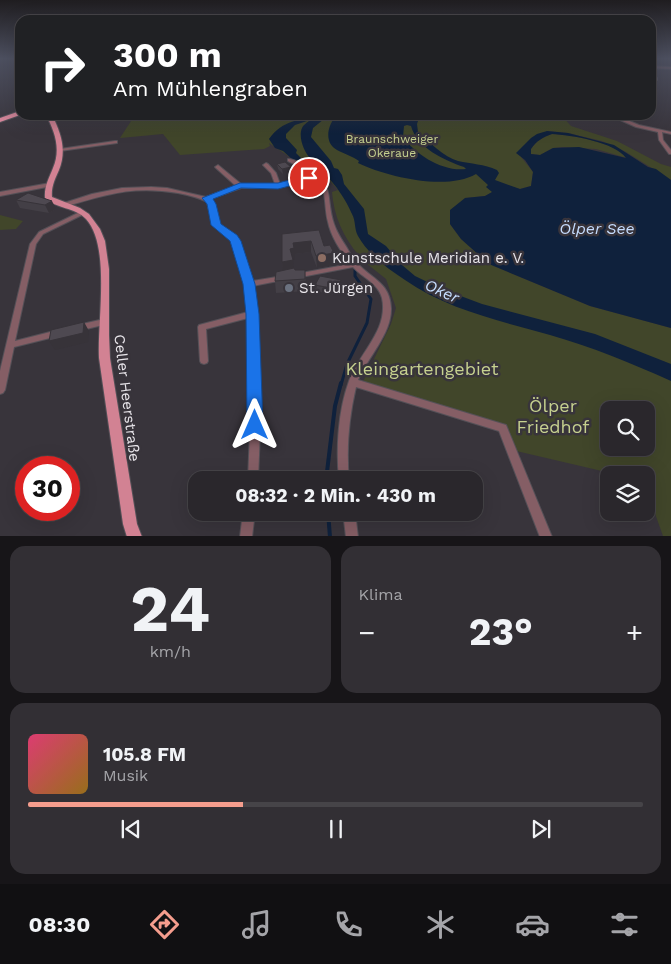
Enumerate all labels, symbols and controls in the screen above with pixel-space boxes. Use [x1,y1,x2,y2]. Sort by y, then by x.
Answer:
text: 300 m [113,34,222,76]
icon: right [30,35,95,100]
text: Am Mühlengraben [113,76,308,101]
park label: Braunschweiger Okeraue [346,132,438,160]
pin [288,157,330,199]
icon: arrive [295,164,323,192]
water label: Ölper See [559,219,635,238]
place label: Kunstschule Meridian e. V. [332,249,524,267]
marker: Kunstschule Meridian e. V. [316,252,328,264]
water label: Oker [422,275,463,307]
place label: St. Jürgen [299,279,373,297]
marker: St. Jürgen [283,282,295,294]
street label: Celler Heerstraße [110,333,144,463]
park label: Kleingartengebiet [346,358,499,379]
park label: Ölper Friedhof [517,395,589,437]
position arrow [228,398,280,450]
map controls [600,401,655,521]
button: search [600,401,655,456]
speed limit sign: 30 [15,456,80,521]
button: layers [600,466,655,521]
text: 08:32 · 2 Min. · 430 m [235,484,436,507]
text: 24 [130,571,210,647]
text: Klima [359,585,402,604]
text: 23° [469,610,533,654]
text: − [359,616,375,649]
text: + [626,616,643,649]
text: km/h [150,642,191,661]
text: 105.8 FM [103,743,186,766]
text: Musik [103,766,148,785]
icon: previous [117,815,145,843]
icon: pause [322,815,350,843]
icon: next [527,815,555,843]
icon: directions [147,907,182,942]
icon: music [239,907,274,942]
icon: phone [331,907,366,942]
icon: climate [423,907,458,942]
icon: car [515,907,550,942]
icon: filters [607,907,642,942]
text: 08:30 [29,912,90,937]

